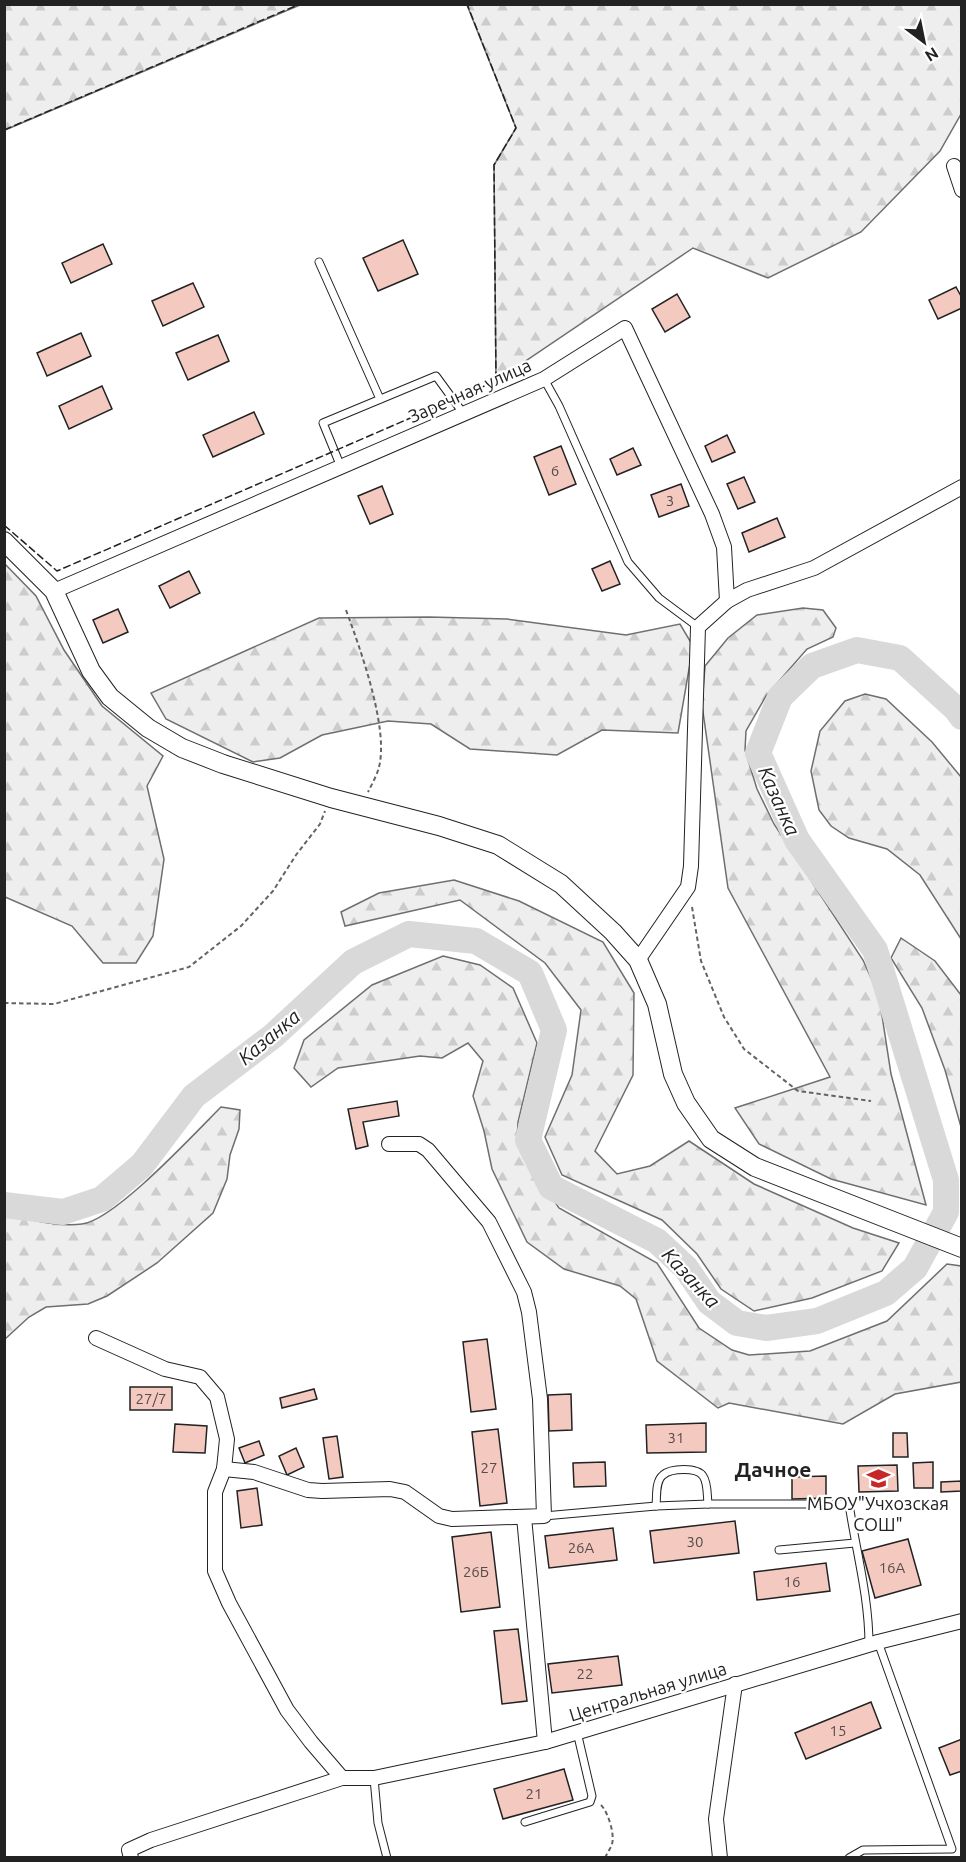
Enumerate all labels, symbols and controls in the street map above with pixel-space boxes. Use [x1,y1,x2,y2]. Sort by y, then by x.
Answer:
north arrow [894,12,954,72]
text: N [922,44,942,66]
street label: Заречная улица [405,354,534,426]
house number: 6 [551,462,559,479]
house number: 3 [666,492,674,509]
water label: Казанка [754,762,805,839]
water label: Казанка [233,1004,304,1069]
water label: Казанка [658,1243,725,1313]
house number: 27/7 [136,1390,166,1407]
house number: 31 [668,1429,684,1446]
district label: Дачное [735,1457,811,1481]
house number: 27 [481,1459,497,1476]
school or university icon: МБОУ"Учхозская СОШ" [865,1465,891,1491]
place label: МБОУ"Учхозская СОШ" [807,1493,949,1534]
house number: 30 [687,1533,703,1550]
house number: 26А [568,1539,595,1556]
house number: 16А [879,1559,906,1576]
house number: 26Б [463,1563,489,1580]
house number: 16 [784,1573,800,1590]
street label: Центральная улица [567,1658,729,1725]
house number: 22 [577,1665,593,1682]
house number: 15 [830,1722,846,1739]
house number: 21 [526,1785,542,1802]

